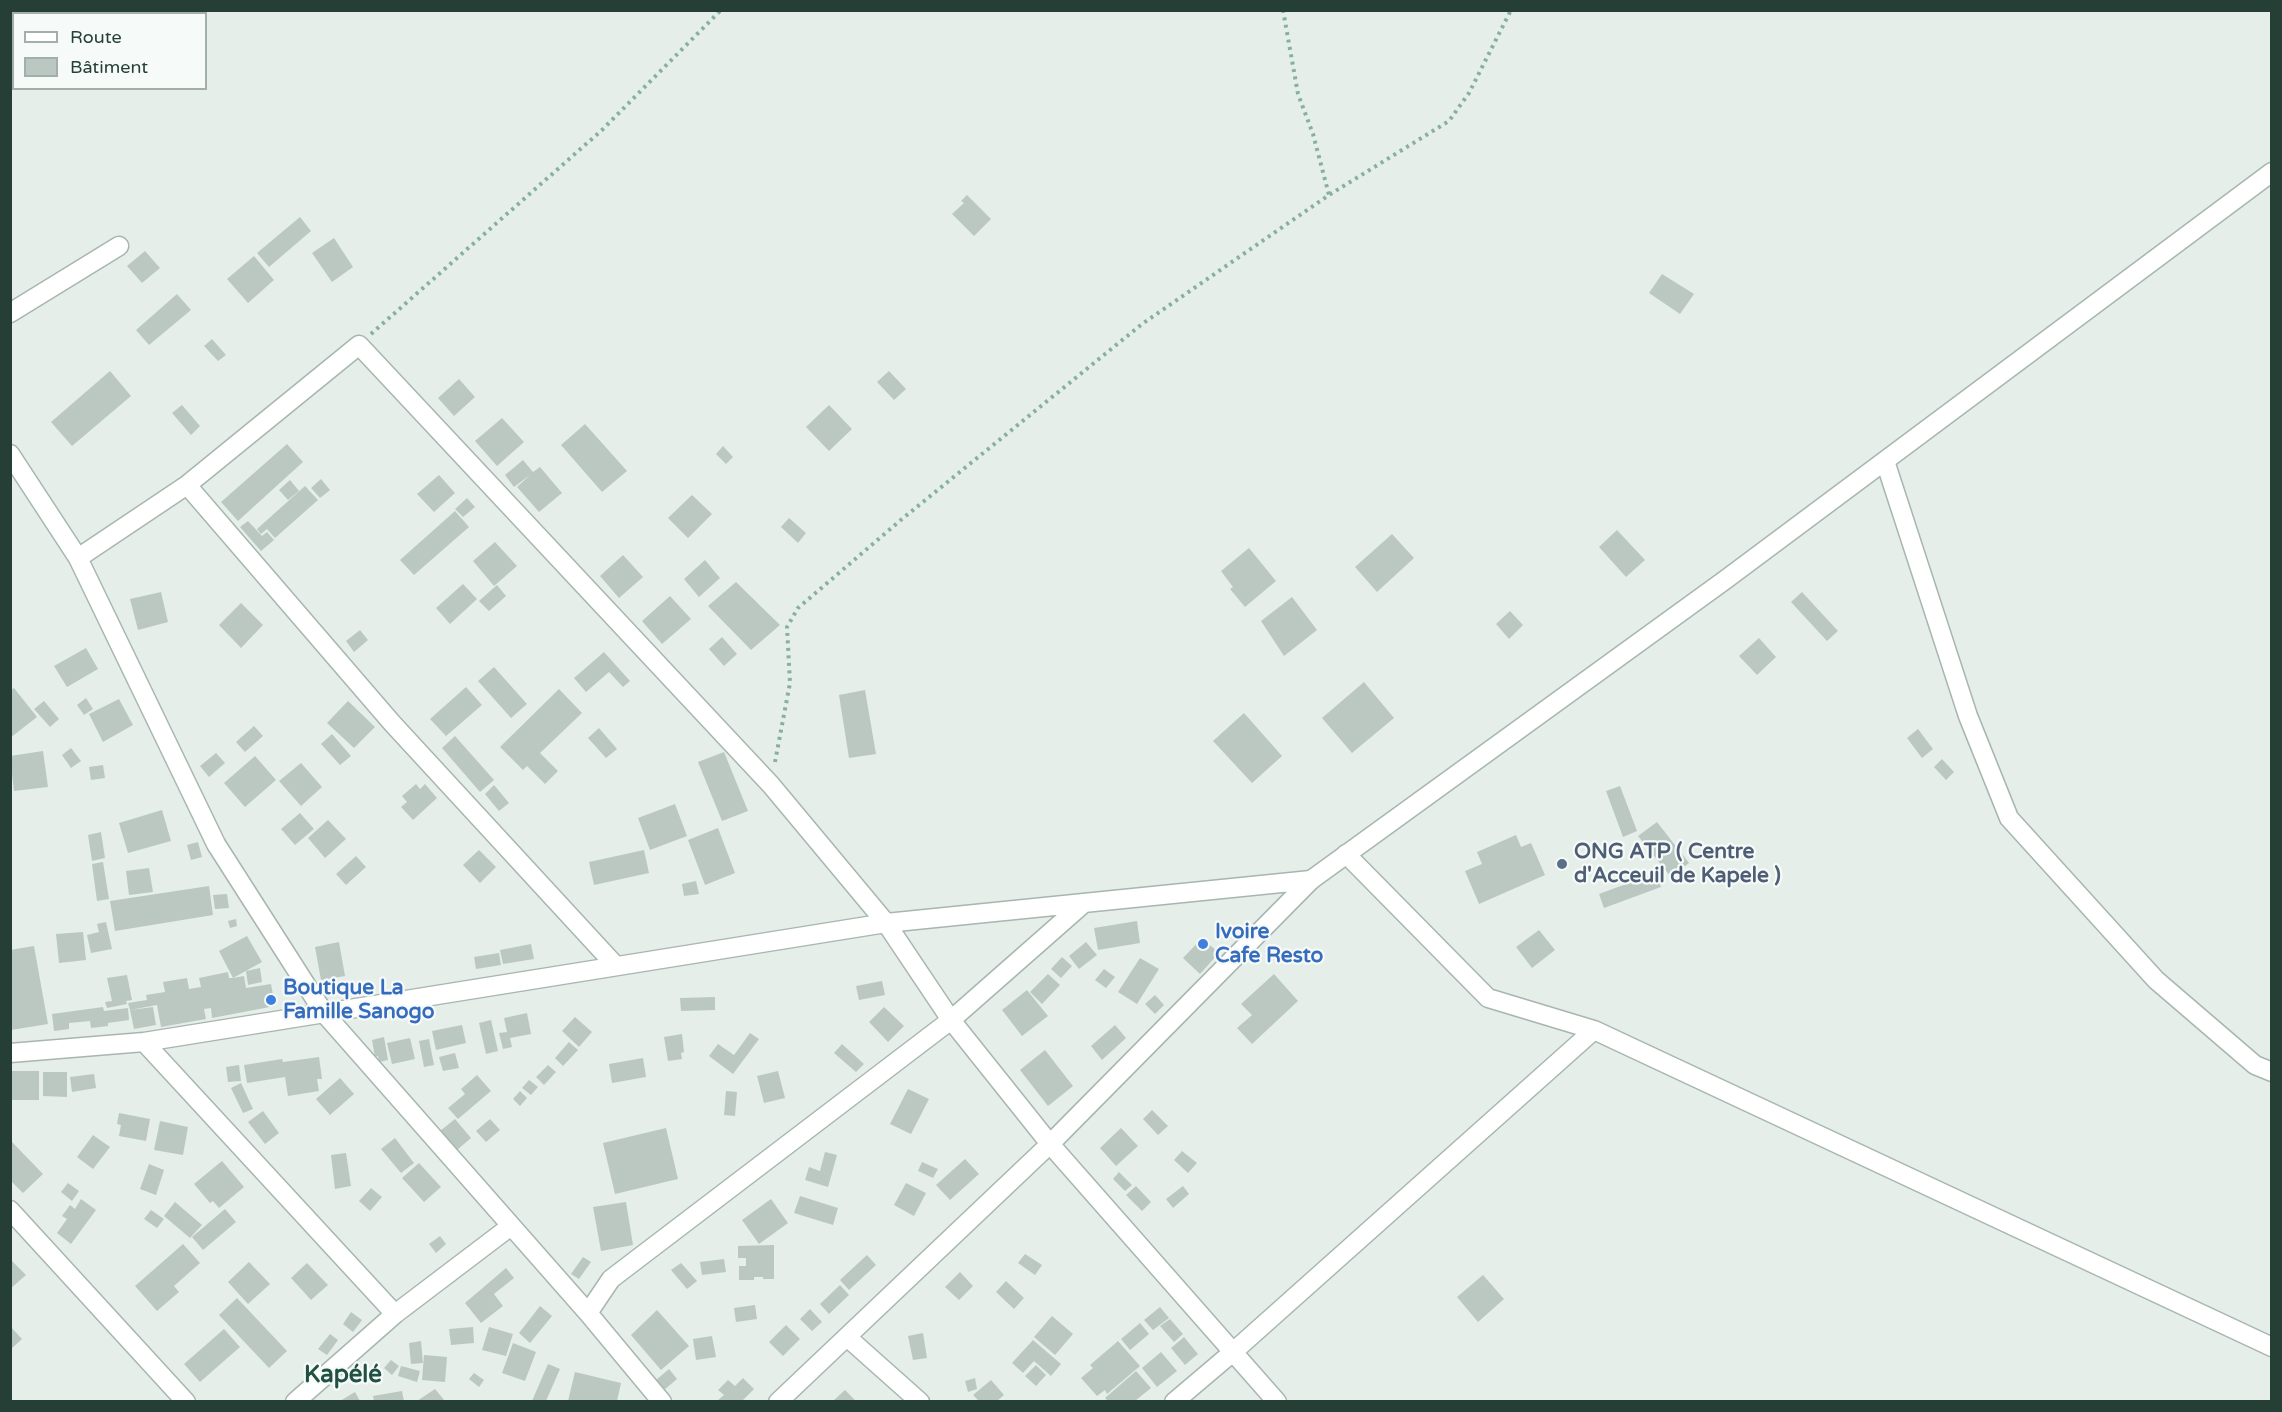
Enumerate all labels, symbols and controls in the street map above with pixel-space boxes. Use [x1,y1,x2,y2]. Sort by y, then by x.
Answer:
legend [12,12,207,90]
text: Route [70,26,122,48]
text: Bâtiment [70,56,148,78]
place label: ONG ATP ( Centre d'Acceuil de Kapele ) [1574,839,1781,889]
marker: ONG ATP ( Centre d'Acceuil de Kapele ) [1555,857,1569,871]
place label: Ivoire Cafe Resto [1215,919,1323,969]
marker: Ivoire Cafe Resto [1196,937,1210,951]
place label: Boutique La Famille Sanogo [283,975,435,1025]
marker: Boutique La Famille Sanogo [264,993,278,1007]
district label: Kapélé [304,1362,382,1390]

